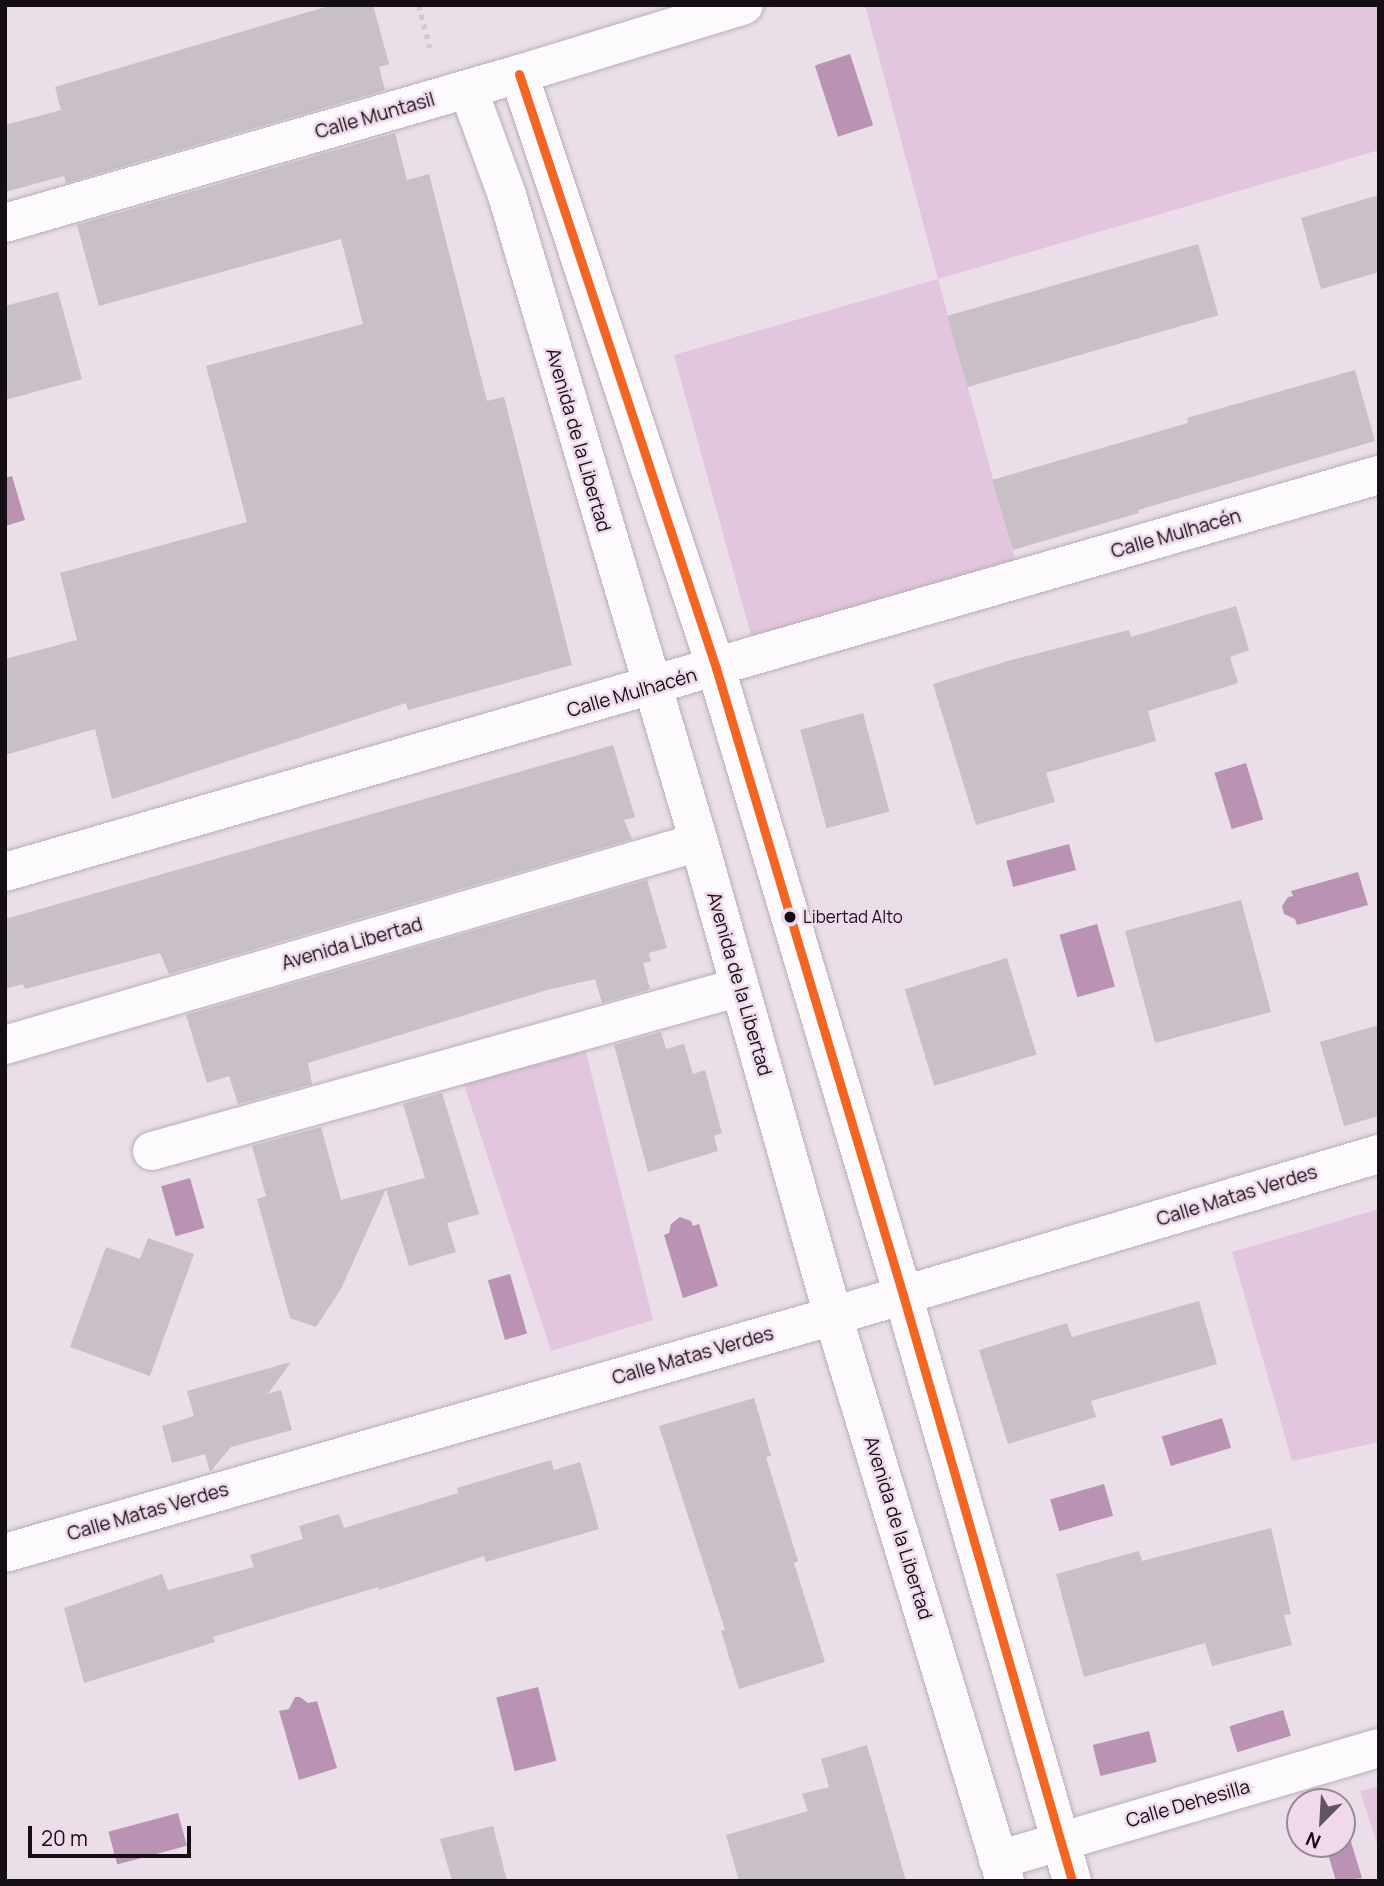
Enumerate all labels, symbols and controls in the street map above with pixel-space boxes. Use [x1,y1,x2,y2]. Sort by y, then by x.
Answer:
street label: Calle Muntasil [313,88,437,144]
street label: Avenida de la Libertad [541,345,615,535]
street label: Calle Mulhacén [1108,505,1244,563]
street label: Calle Mulhacén [564,664,700,722]
street label: Avenida de la Libertad [702,889,776,1079]
place label: Libertad Alto [803,907,903,927]
marker: Libertad Alto [783,910,797,924]
street label: Avenida Libertad [279,913,425,975]
street label: Calle Matas Verdes [1154,1161,1320,1231]
street label: Calle Matas Verdes [610,1322,776,1390]
street label: Avenida de la Libertad [859,1434,937,1622]
street label: Calle Matas Verdes [65,1478,231,1546]
street label: Calle Dehesilla [1123,1775,1253,1833]
north arrow [1286,1788,1356,1858]
scale bar [32,1812,194,1856]
text: 20 m [41,1824,88,1852]
text: N [1302,1826,1325,1855]

